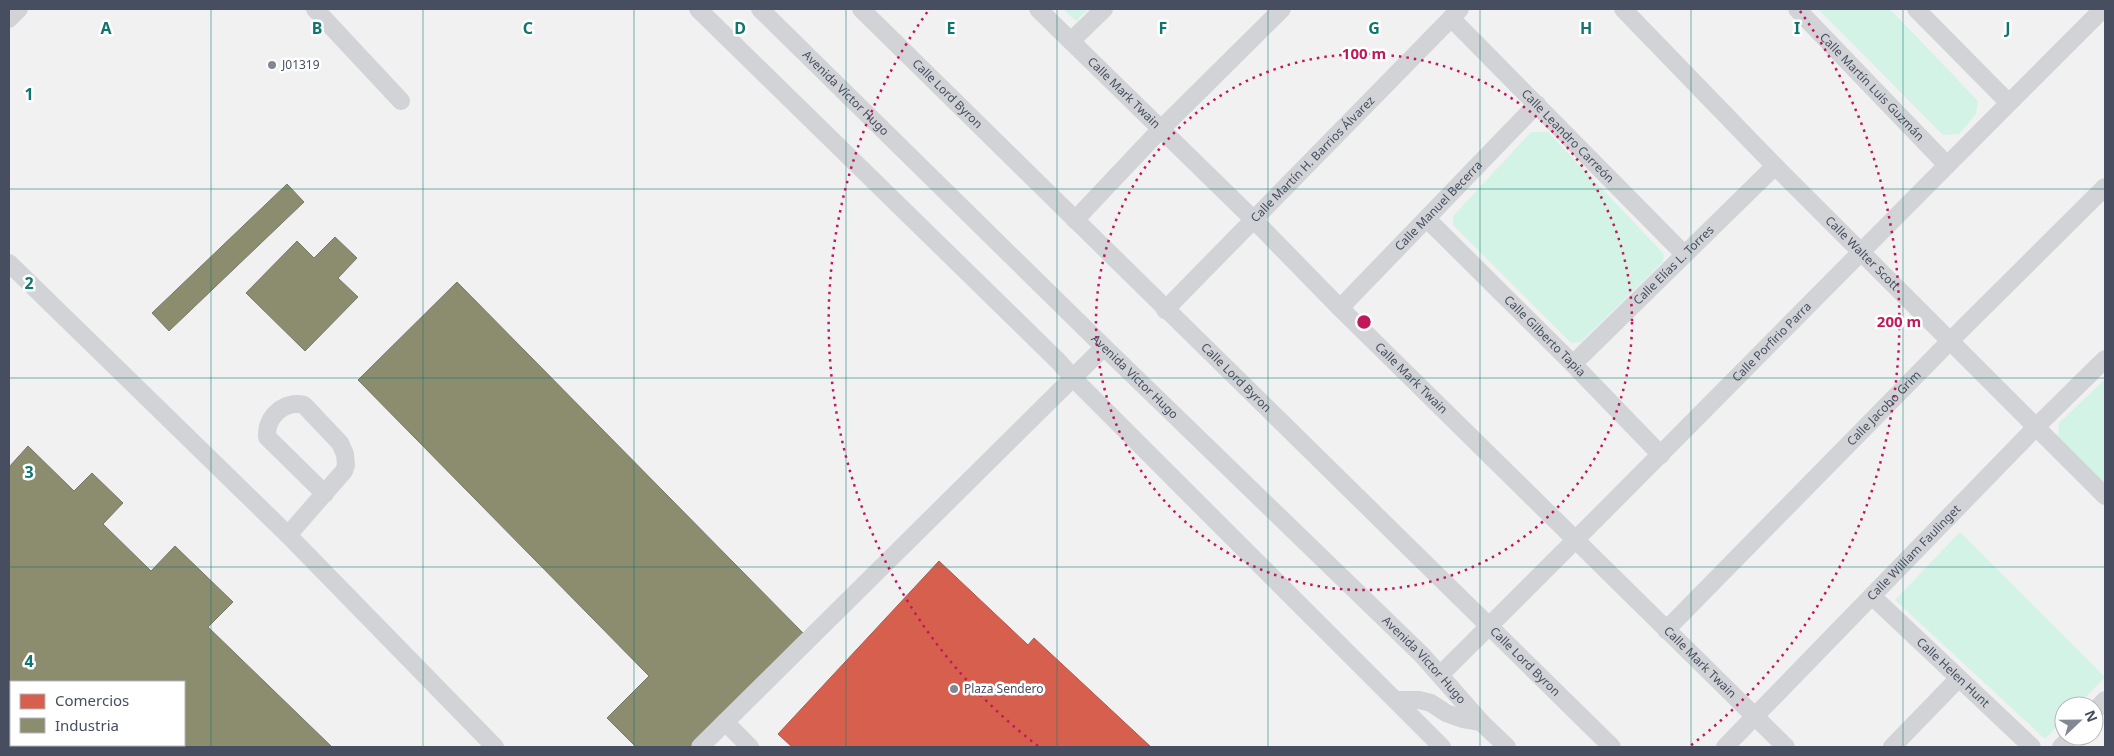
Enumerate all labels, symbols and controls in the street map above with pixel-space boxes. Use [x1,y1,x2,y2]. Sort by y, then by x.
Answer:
text: A [100,17,112,39]
text: B [312,17,322,39]
text: C [523,17,533,39]
text: D [734,17,746,39]
text: E [947,17,956,39]
text: F [1159,17,1167,39]
text: G [1368,17,1380,39]
text: H [1580,17,1592,39]
text: I [1794,17,1800,39]
text: J [2003,17,2011,39]
street label: Calle Martín Luis Guzmán [1816,29,1928,144]
text: 100 m [1342,43,1386,63]
street label: Avenida Víctor Hugo [799,46,893,139]
street label: Calle Mark Twain [1084,53,1164,132]
street label: Calle Lord Byron [909,55,987,132]
place label: J01319 [281,56,320,73]
marker: J01319 [266,59,278,71]
text: 1 [24,83,34,105]
street label: Calle Leandro Carreón [1518,85,1618,186]
street label: Calle Martín H. Barrios Álvarez [1247,92,1378,226]
street label: Calle Manuel Becerra [1391,157,1486,254]
street label: Calle Walter Scott [1822,212,1904,294]
street label: Calle Elías L. Torres [1629,221,1718,308]
text: 2 [24,272,34,294]
street label: Calle Gilberto Tapia [1500,291,1590,380]
street label: Calle Porfirio Parra [1728,298,1815,385]
text: 200 m [1877,311,1921,331]
centre of rings [1355,313,1373,331]
street label: Avenida Víctor Hugo [1088,330,1182,423]
street label: Calle Mark Twain [1372,338,1452,417]
street label: Calle Lord Byron [1198,339,1276,416]
street label: Calle Jacobo Grim [1843,366,1924,449]
text: 3 [24,461,34,483]
street label: Calle William Faulinget [1863,500,1965,604]
street label: Avenida Víctor Hugo [1379,612,1470,707]
street label: Calle Mark Twain [1660,622,1740,702]
street label: Calle Lord Byron [1486,623,1564,700]
street label: Calle Helen Hunt [1913,633,1994,711]
text: 4 [24,650,34,672]
place label: Plaza Sendero [964,680,1043,697]
legend [10,681,185,746]
marker: Plaza Sendero [948,683,960,695]
text: Comercios [55,690,129,710]
north arrow [2054,696,2104,746]
text: N [2081,707,2102,725]
text: Industria [55,715,119,735]

